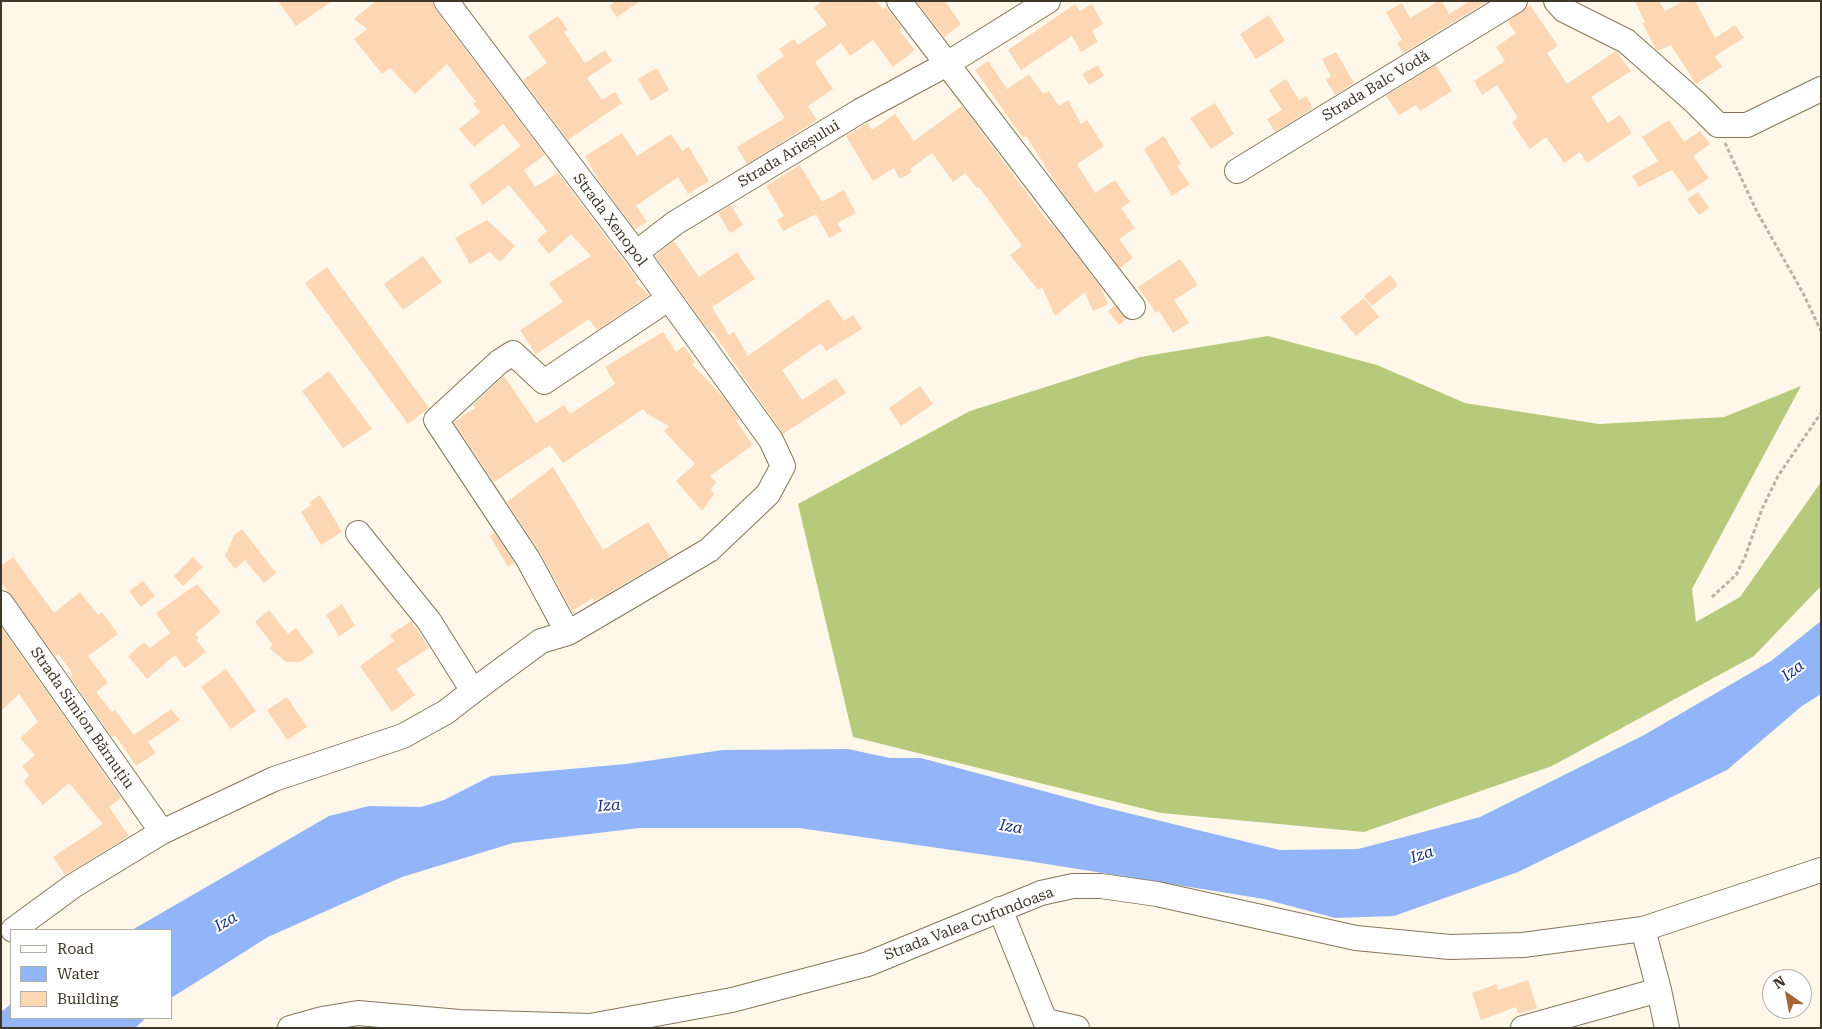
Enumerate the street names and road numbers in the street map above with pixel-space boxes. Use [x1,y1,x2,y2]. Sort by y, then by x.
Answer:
street label: Strada Balc Vodă [1319,47,1433,125]
street label: Strada Arieșului [735,117,843,191]
street label: Strada Xenopol [569,170,651,270]
street label: Strada Simion Bărnuțiu [26,644,138,792]
street label: Strada Valea Cufundoasa [882,883,1056,965]

